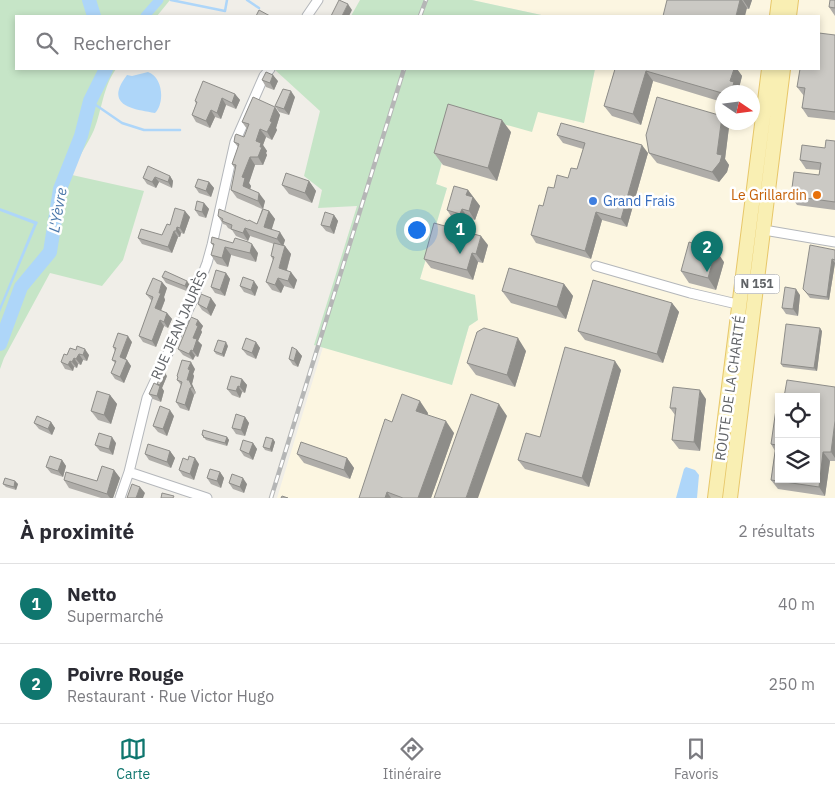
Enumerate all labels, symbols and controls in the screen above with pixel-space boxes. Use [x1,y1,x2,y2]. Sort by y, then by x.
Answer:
search box [15,15,820,70]
icon: search [33,29,61,57]
text: Rechercher [73,31,171,55]
north arrow [715,85,760,130]
water label: L'Yèvre [44,186,71,234]
place label: Le Grillardin [731,186,807,204]
marker: Le Grillardin [811,189,823,201]
place label: Grand Frais [603,192,675,210]
marker: Grand Frais [587,195,599,207]
pin: 1 [444,213,476,254]
your location [404,217,430,243]
pin: 2 [691,231,723,272]
street label: RUE JEAN JAURÈS [146,267,211,382]
road number: N 151 [734,274,780,294]
street label: ROUTE DE LA CHARITÉ [710,314,749,462]
map controls [775,393,820,483]
button: locate [775,393,820,438]
button: layers [775,438,820,483]
text: À proximité [20,517,134,545]
text: 2 résultats [738,521,815,541]
text: Netto [67,582,117,606]
text: 1 [31,594,41,614]
text: 40 m [778,594,815,614]
text: Supermarché [67,606,164,626]
text: Poivre Rouge [67,662,184,686]
text: 2 [31,674,41,694]
text: 250 m [768,674,815,694]
text: Restaurant · Rue Victor Hugo [67,686,274,706]
tab: Carte [116,735,150,783]
tab: Itinéraire [383,735,441,783]
tab: Favoris [674,735,719,783]

